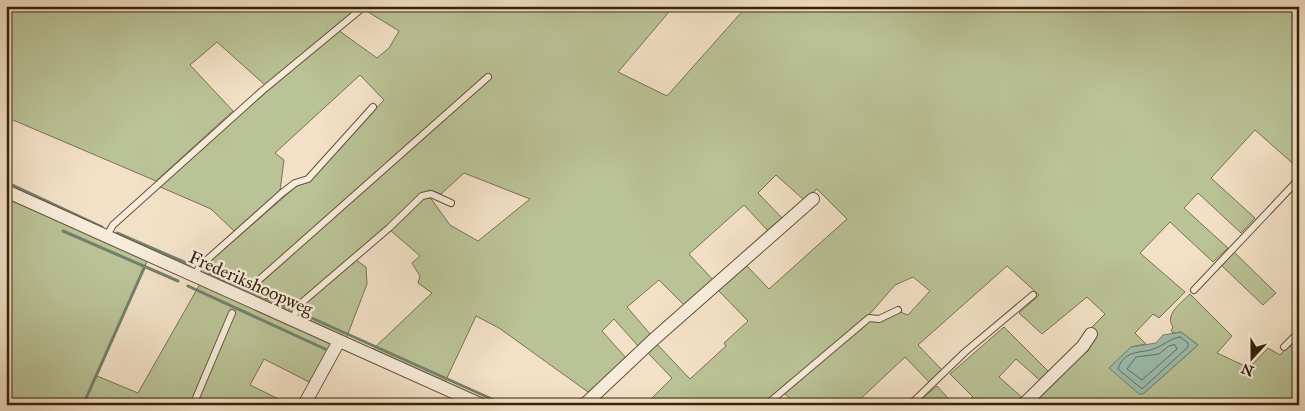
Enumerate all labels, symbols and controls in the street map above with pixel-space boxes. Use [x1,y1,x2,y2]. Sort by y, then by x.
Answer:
street label: Frederikshoopweg [185,246,317,321]
north arrow [1228,334,1278,384]
text: N [1239,360,1256,380]

